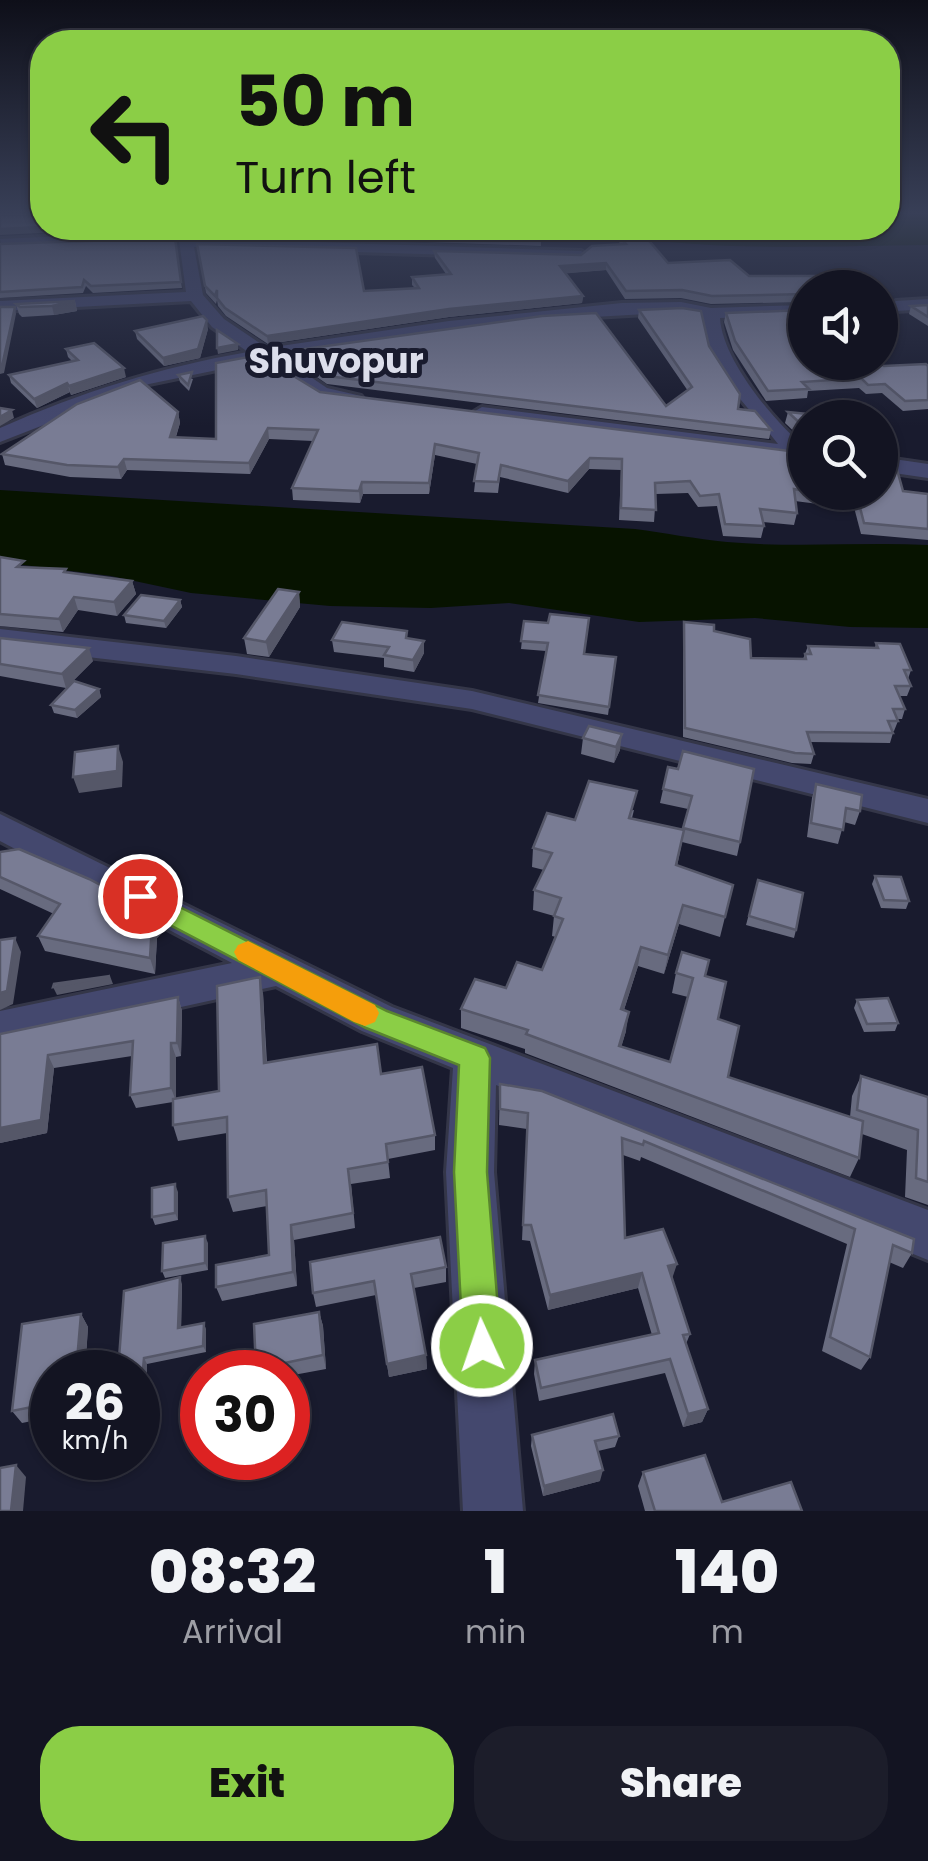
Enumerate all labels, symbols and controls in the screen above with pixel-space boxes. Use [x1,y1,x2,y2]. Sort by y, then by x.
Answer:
text: 50 m [235,52,415,151]
icon: left [70,70,200,200]
text: Turn left [235,146,416,209]
map controls [788,270,898,510]
button: sound [788,270,898,380]
district label: Shuvopur [248,336,424,385]
button: search [788,400,898,510]
pin [98,854,183,939]
icon: arrive [113,869,168,924]
position arrow [430,1294,534,1398]
speed limit sign: 30 [180,1350,310,1480]
text: 26 [65,1367,125,1438]
text: km/h [62,1423,128,1458]
text: 08:32 [149,1530,316,1614]
text: 1 [484,1530,507,1614]
text: 140 [675,1530,779,1614]
text: Arrival [182,1609,283,1654]
text: min [465,1609,526,1654]
text: m [711,1609,744,1654]
button: Exit [40,1726,454,1841]
button: Share [474,1726,888,1841]

